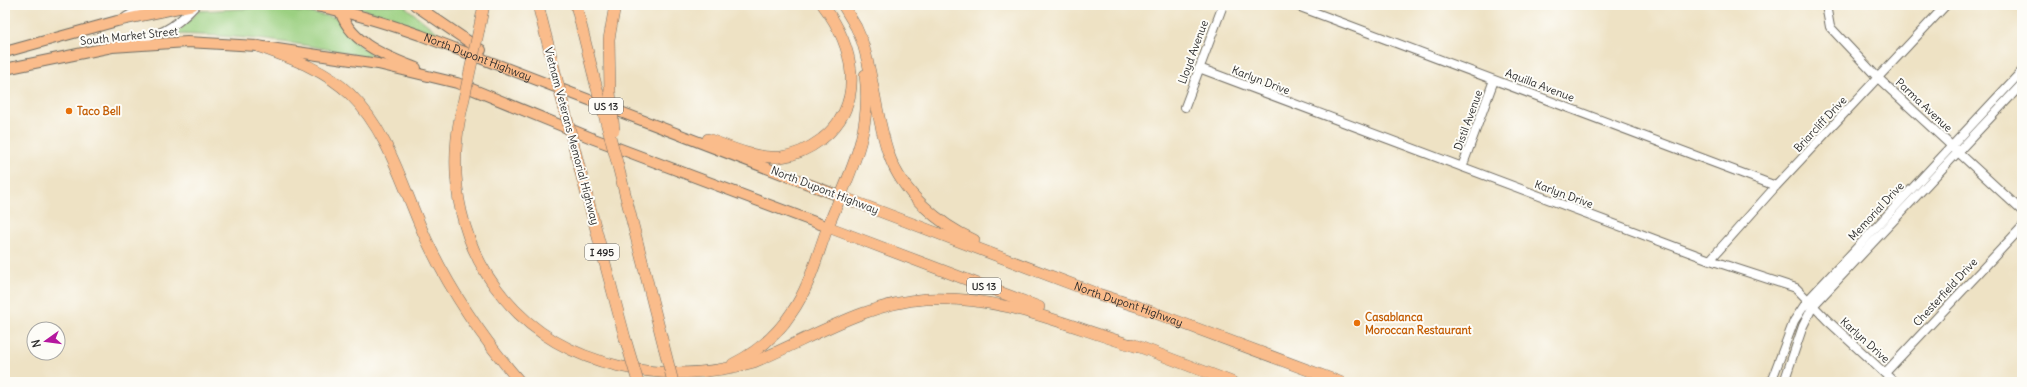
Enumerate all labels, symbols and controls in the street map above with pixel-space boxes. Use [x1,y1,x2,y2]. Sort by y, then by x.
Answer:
street label: Lloyd Avenue [1175,18,1211,86]
street label: South Market Street [79,24,179,48]
street label: North Dupont Highway [422,30,534,84]
street label: Vietnam Veterans Memorial Highway [542,46,602,226]
street label: Karlyn Drive [1230,62,1292,98]
street label: Aquilla Avenue [1504,65,1577,105]
street label: Parma Avenue [1893,75,1955,135]
street label: Distil Avenue [1451,88,1485,152]
street label: Briarcliff Drive [1791,93,1849,155]
road number: US 13 [589,98,623,114]
place label: Taco Bell [77,104,121,118]
marker: Taco Bell [64,106,74,116]
street label: North Dupont Highway [769,163,881,217]
street label: Karlyn Drive [1533,177,1595,211]
street label: Memorial Drive [1845,179,1907,243]
road number: I 495 [585,244,619,260]
street label: Chesterfield Drive [1910,255,1980,329]
road number: US 13 [967,278,1001,294]
street label: North Dupont Highway [1072,279,1185,330]
place label: Casablanca Moroccan Restaurant [1365,310,1472,337]
street label: Karlyn Drive [1838,314,1892,366]
marker: Casablanca Moroccan Restaurant [1352,318,1362,328]
north arrow [26,321,66,361]
text: N [29,338,44,349]

